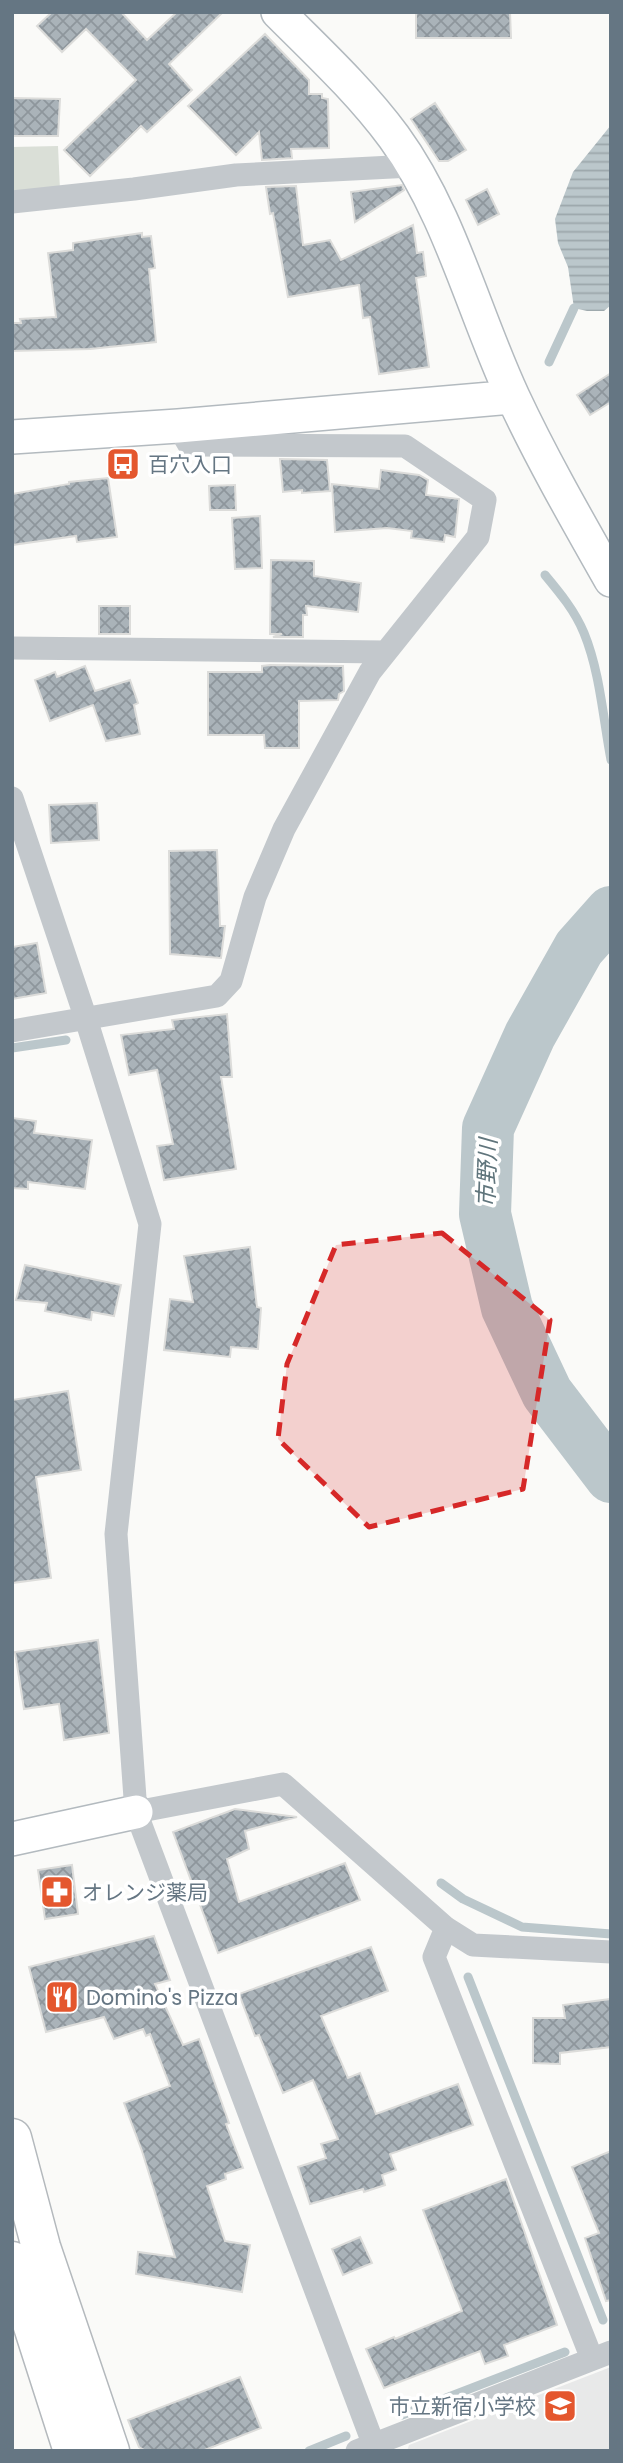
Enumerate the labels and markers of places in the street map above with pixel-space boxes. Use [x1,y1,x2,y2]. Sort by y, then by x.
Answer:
bus stop icon: 百穴入口 [104,445,142,483]
place label: 百穴入口 [148,450,232,479]
pharmacy icon: オレンジ薬局 [38,1873,76,1911]
place label: オレンジ薬局 [82,1878,208,1907]
restaurant icon: Domino's Pizza [43,1978,81,2016]
place label: Domino's Pizza [86,1983,239,2012]
school or university icon: 市立新宿小学校 [541,2387,579,2425]
place label: 市立新宿小学校 [389,2392,536,2421]

